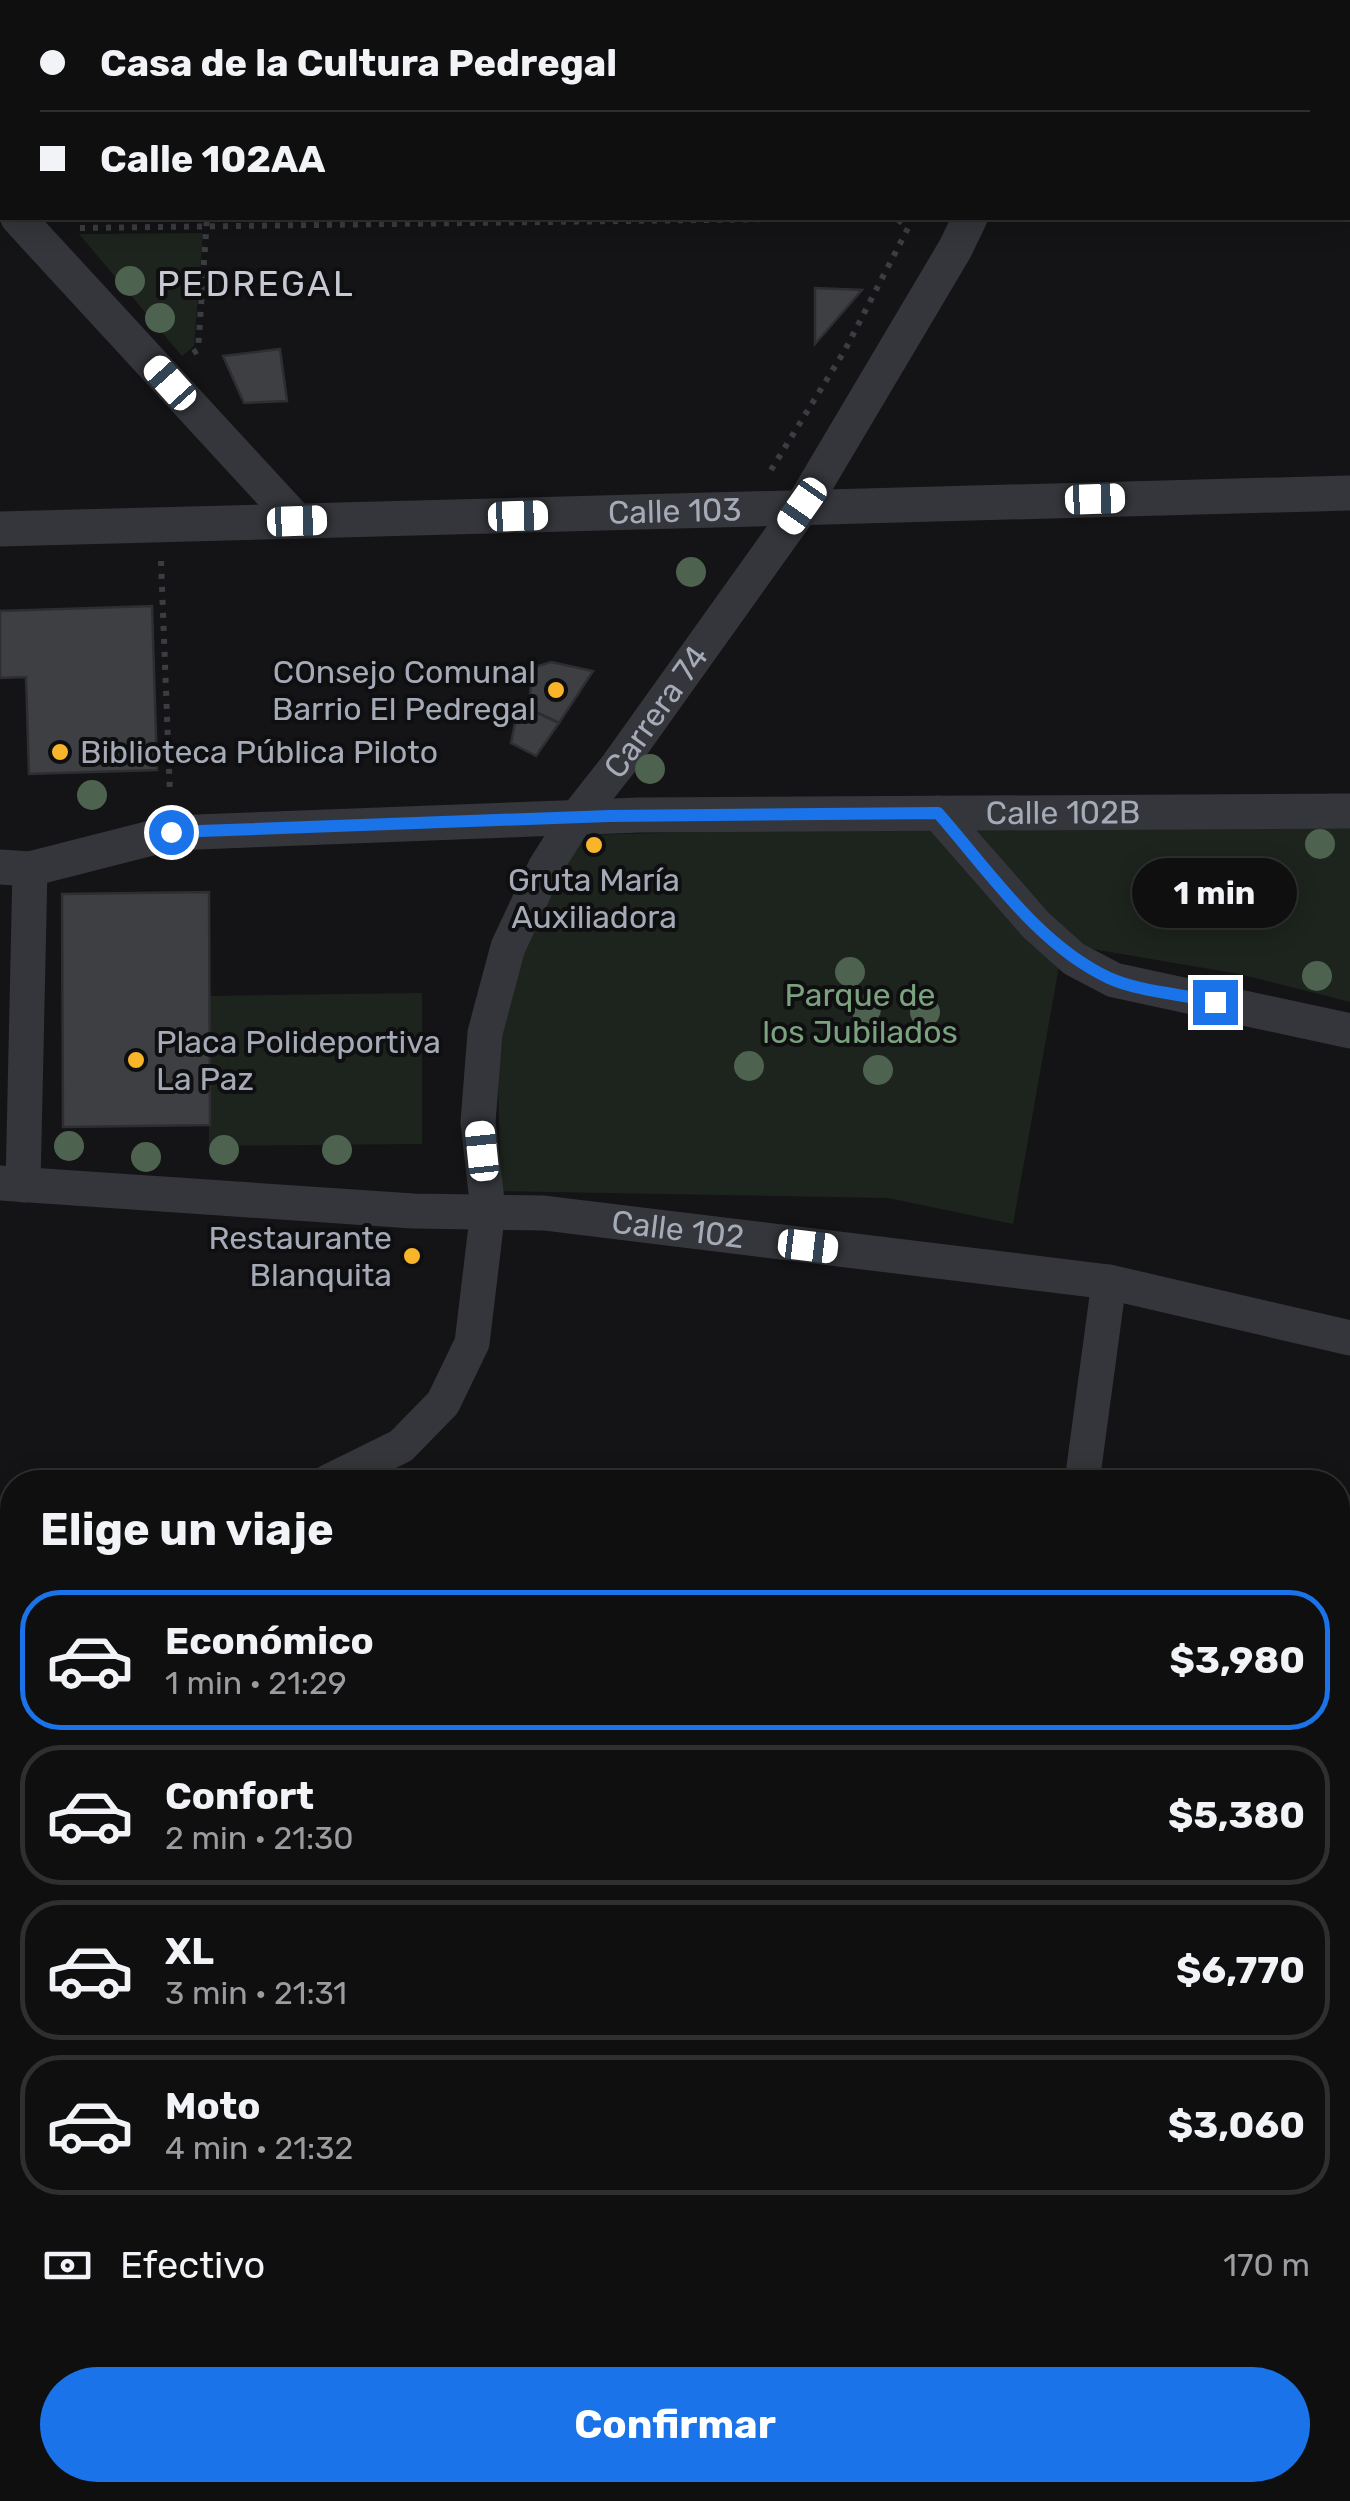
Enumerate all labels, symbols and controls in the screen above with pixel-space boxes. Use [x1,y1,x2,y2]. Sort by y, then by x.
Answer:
text: Casa de la Cultura Pedregal [100,40,617,86]
text: Calle 102AA [100,136,325,182]
district label: PEDREGAL [157,263,355,305]
car [139,351,201,415]
car [773,473,831,539]
car [1064,483,1126,515]
street label: Calle 103 [607,490,742,532]
car [487,500,549,532]
car [266,505,328,537]
street label: Carrera 74 [596,638,716,786]
place label: COnsejo Comunal Barrio El Pedregal [272,653,536,728]
marker: COnsejo Comunal Barrio El Pedregal [545,679,567,701]
place label: Biblioteca Pública Piloto [80,733,438,771]
marker: Biblioteca Pública Piloto [49,741,71,763]
street label: Calle 102B [986,793,1140,832]
route start [149,810,194,855]
marker: Gruta María Auxiliadora [583,834,605,856]
callout: 1 min [1132,857,1298,927]
place label: Gruta María Auxiliadora [508,861,680,936]
text: 1 min [1174,874,1255,912]
park label: Parque de los Jubilados [762,976,958,1051]
route end [1193,980,1238,1025]
place label: Placa Polideportiva La Paz [156,1023,441,1098]
marker: Placa Polideportiva La Paz [125,1049,147,1071]
car [464,1120,500,1182]
street label: Calle 102 [610,1202,746,1256]
place label: Restaurante Blanquita [208,1219,392,1294]
car [776,1227,840,1265]
marker: Restaurante Blanquita [401,1245,423,1267]
text: Elige un viaje [40,1503,334,1556]
icon: car [45,1615,135,1705]
text: Económico [165,1618,374,1664]
text: $3,980 [1170,1637,1305,1683]
text: 1 min · 21:29 [165,1664,347,1702]
icon: car [45,1770,135,1860]
text: Confort [165,1773,314,1819]
text: $5,380 [1168,1792,1305,1838]
text: 2 min · 21:30 [165,1819,354,1857]
icon: car [45,1925,135,2015]
text: XL [165,1928,214,1974]
text: $6,770 [1176,1947,1305,1993]
text: 3 min · 21:31 [165,1974,347,2012]
icon: car [45,2080,135,2170]
text: Moto [165,2083,261,2129]
text: $3,060 [1168,2102,1305,2148]
text: 4 min · 21:32 [165,2129,353,2167]
icon: cash [40,2238,95,2293]
text: Efectivo [120,2242,265,2288]
text: 170 m [1223,2246,1310,2284]
button: Confirmar [40,2367,1310,2482]

